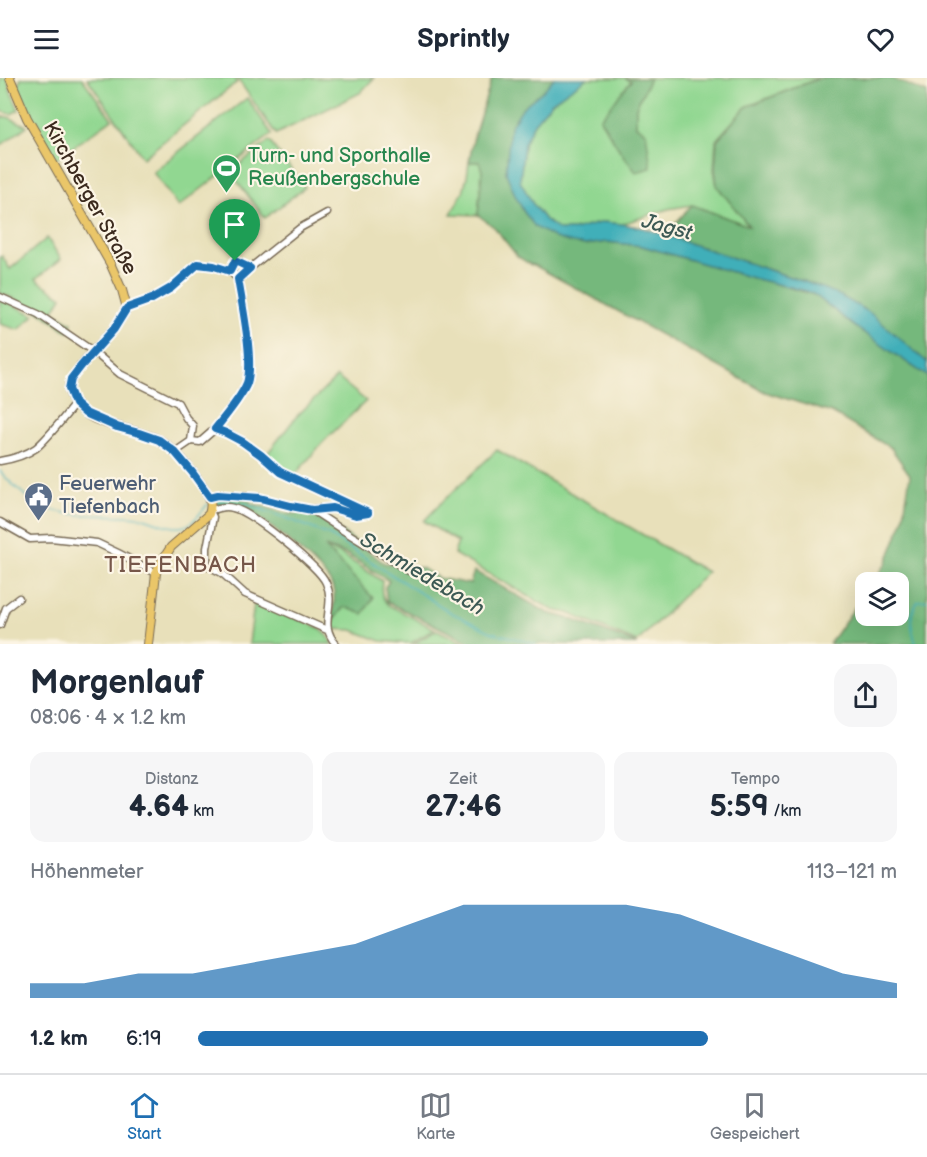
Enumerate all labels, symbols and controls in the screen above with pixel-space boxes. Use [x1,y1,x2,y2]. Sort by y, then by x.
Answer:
icon: menu [30,23,63,56]
text: Sprintly [417,23,510,55]
icon: heart [864,23,897,56]
street label: Kirchberger Straße [38,117,142,279]
place label: Turn- und Sporthalle Reußenbergschule [248,144,431,191]
sports icon: Turn- und Sporthalle Reußenbergschule [211,152,243,194]
pin [209,199,260,261]
icon: arrive [218,208,251,241]
water label: Jagst [638,208,695,246]
place label: Feuerwehr Tiefenbach [59,472,160,519]
public building icon: Feuerwehr Tiefenbach [22,480,54,522]
water label: Schmiedebach [355,527,489,621]
district label: TIEFENBACH [104,552,258,579]
map controls [855,572,909,626]
button: layers [855,572,909,626]
text: Morgenlauf [30,663,204,703]
button: share [834,664,897,727]
text: 08:06 · 4 × 1.2 km [30,706,186,730]
text: Distanz [145,770,198,789]
text: Zeit [450,770,477,789]
text: Tempo [731,770,780,789]
text: 4.64 [129,789,189,825]
text: 27:46 [425,789,502,825]
text: 5:59 [709,789,769,825]
text: km [189,802,214,821]
text: /km [769,802,802,821]
text: Höhenmeter [30,860,143,884]
text: 113–121 m [807,860,897,884]
text: 1.2 km [30,1027,88,1051]
text: 6:19 [126,1027,162,1051]
tab: Start [127,1089,161,1144]
tab: Karte [416,1089,455,1144]
tab: Gespeichert [710,1089,800,1144]

